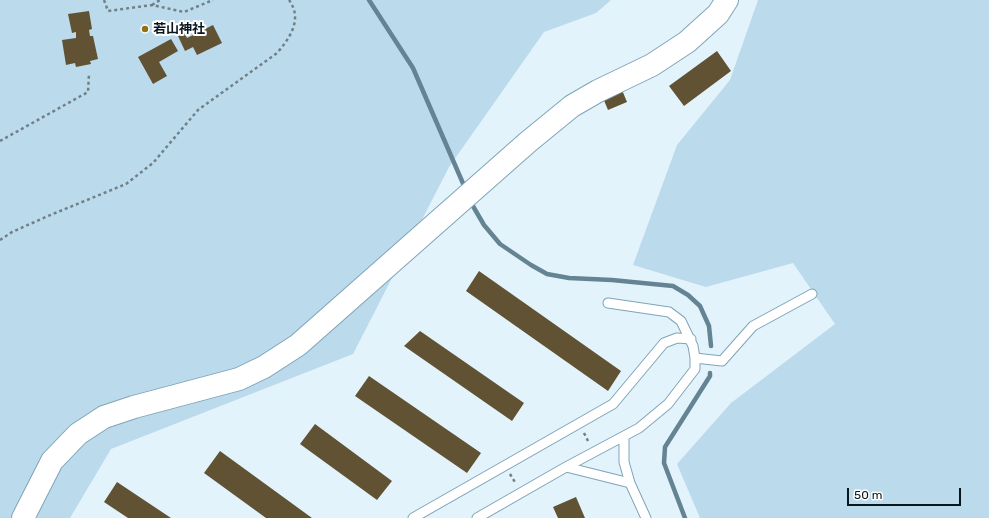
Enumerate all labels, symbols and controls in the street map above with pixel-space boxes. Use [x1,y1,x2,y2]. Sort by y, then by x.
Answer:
place label: 若山神社 [153,21,205,37]
marker: 若山神社 [140,24,150,34]
scale bar [849,480,963,506]
text: 50 m [854,488,882,502]

